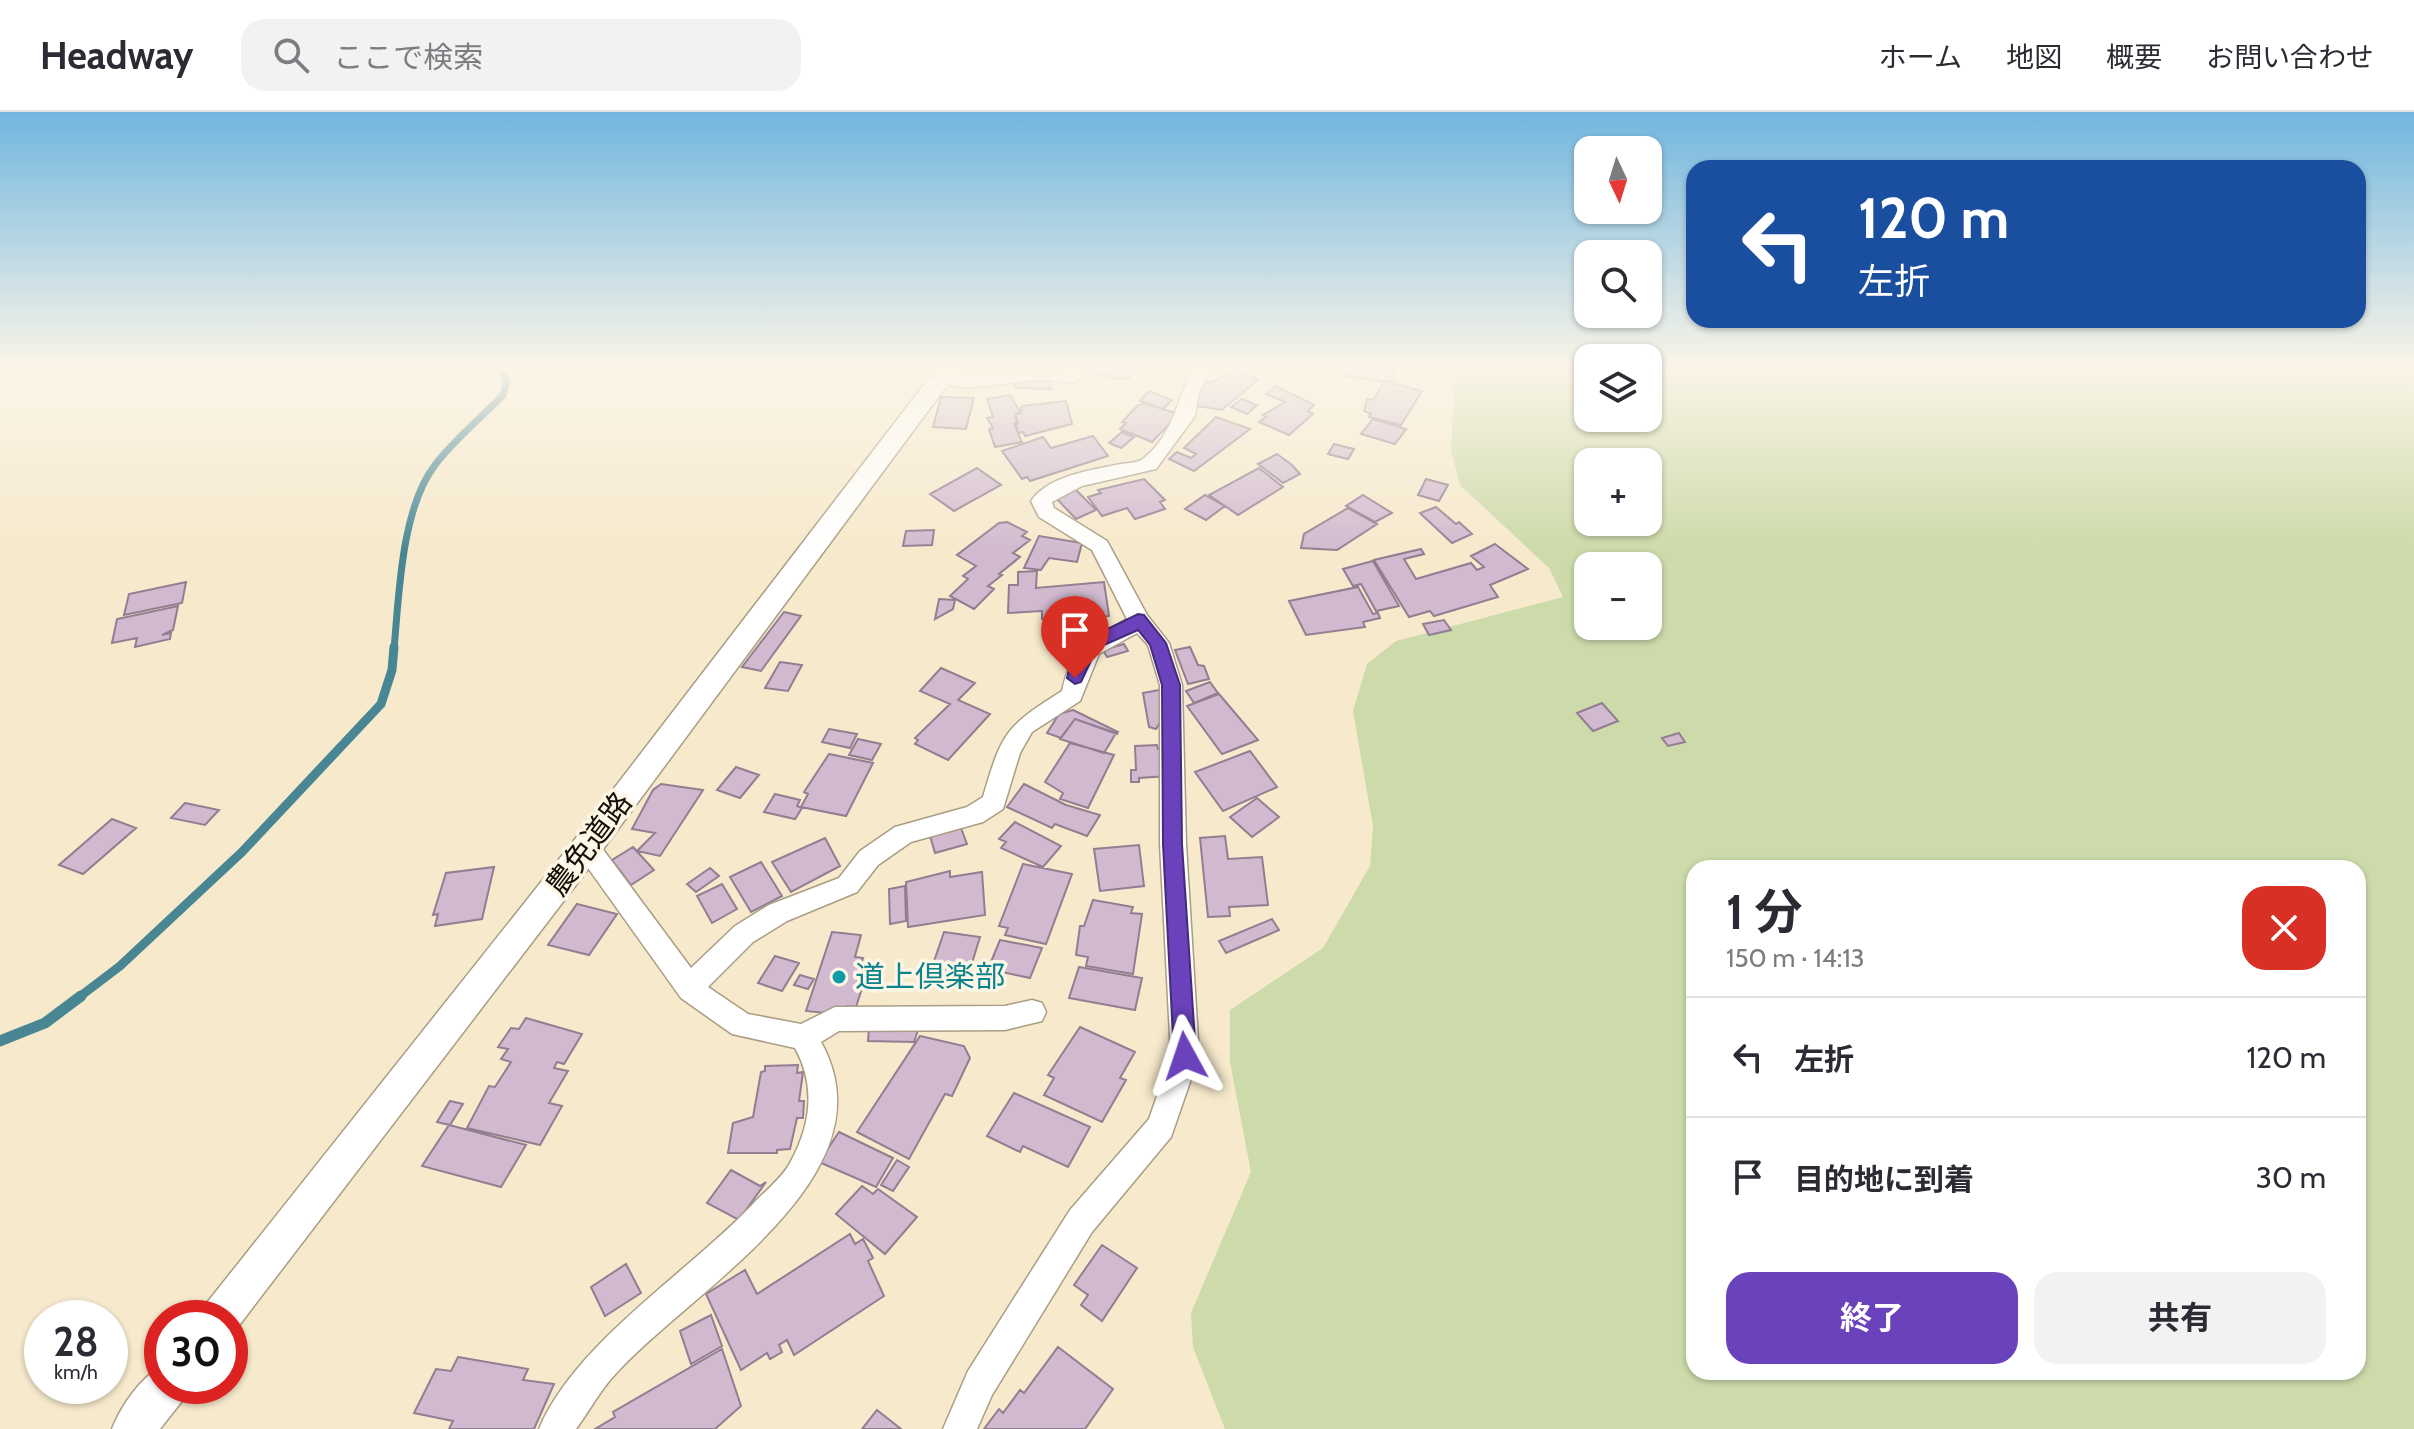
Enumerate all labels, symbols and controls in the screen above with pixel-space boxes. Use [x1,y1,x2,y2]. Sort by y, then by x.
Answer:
search box [241,19,801,91]
text: Headway [40,32,193,79]
icon: search [269,33,313,77]
text: ここで検索 [333,39,483,76]
text: ホーム [1879,40,1962,74]
text: 地図 [2006,40,2062,74]
text: 概要 [2106,40,2162,74]
text: お問い合わせ [2206,40,2374,74]
north arrow [1574,136,1662,224]
map controls [1574,136,1662,640]
text: 120 m [1858,184,2009,252]
icon: left [1726,192,1830,296]
button: search [1574,240,1662,328]
text: 左折 [1858,259,1930,303]
button: layers [1574,344,1662,432]
button: + [1574,448,1662,536]
button: − [1574,552,1662,640]
pin [1041,596,1109,678]
icon: arrive [1053,608,1097,652]
street label: 農免道路 [538,785,639,903]
text: 1 分 [1726,883,1803,941]
button: close [2242,886,2326,970]
text: 150 m · 14:13 [1726,942,1865,974]
place label: 道上倶楽部 [855,958,1005,995]
marker: 道上倶楽部 [830,968,848,986]
position arrow [1143,1014,1227,1098]
icon: left [1726,1035,1770,1079]
text: 120 m [2246,1039,2326,1076]
text: 左折 [1794,1041,1854,1078]
icon: arrive [1726,1155,1770,1199]
text: 30 m [2256,1159,2326,1196]
text: 目的地に到着 [1794,1161,1974,1198]
button: 終了 [1726,1272,2018,1364]
button: 共有 [2034,1272,2326,1364]
speed limit sign: 30 [144,1300,248,1404]
text: 28 [53,1317,99,1366]
text: km/h [54,1360,98,1384]

